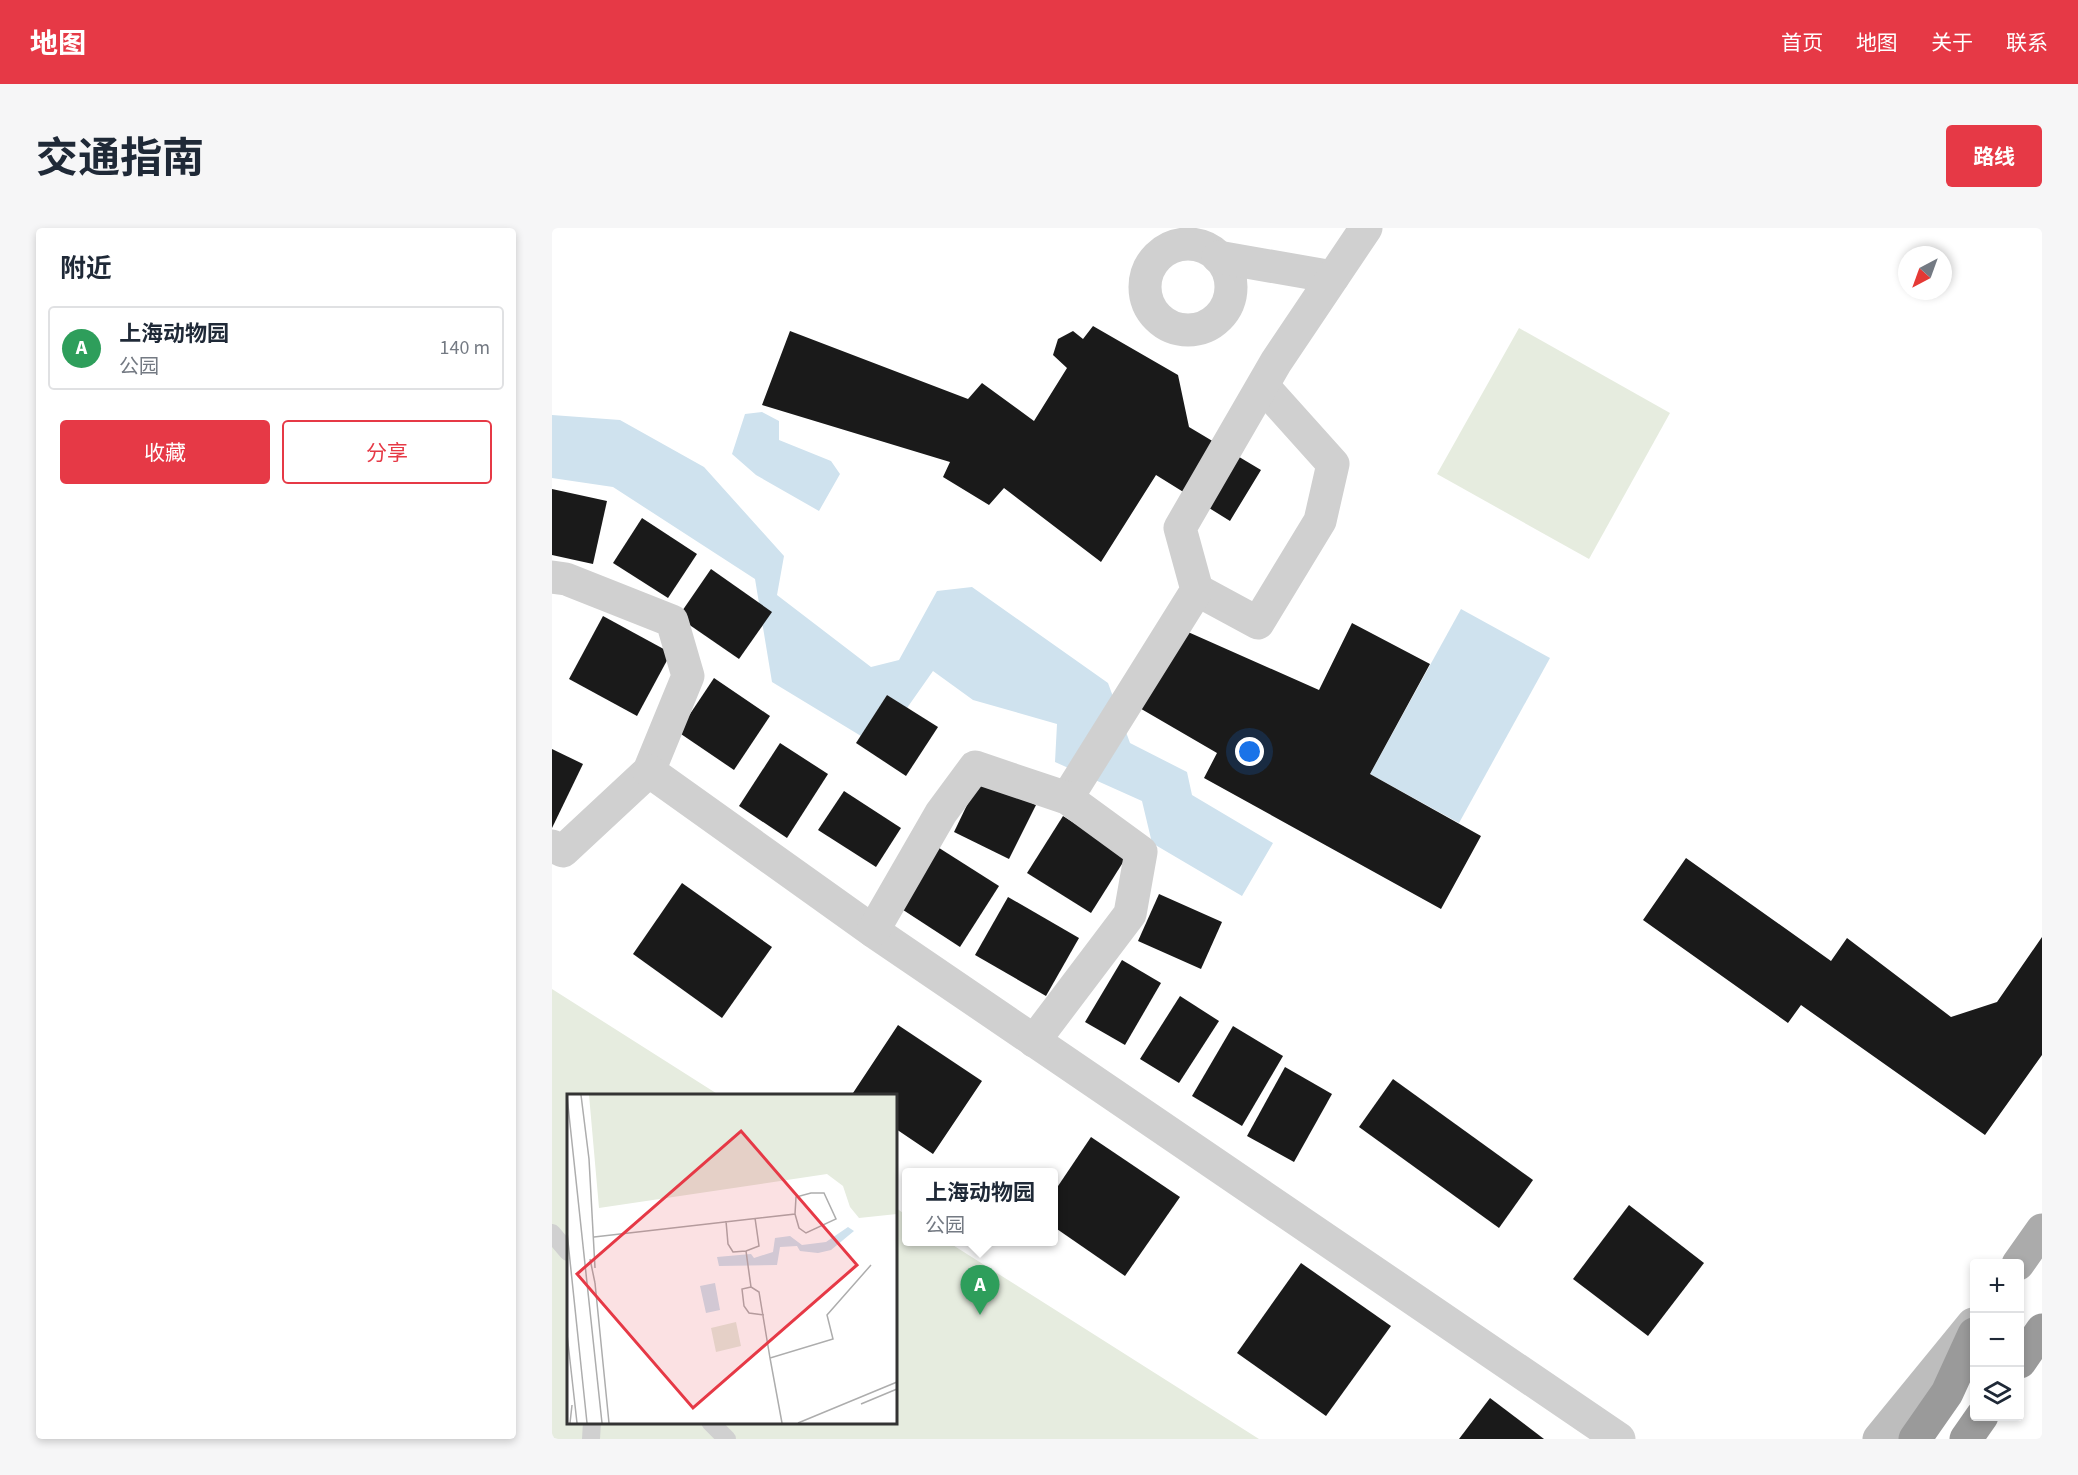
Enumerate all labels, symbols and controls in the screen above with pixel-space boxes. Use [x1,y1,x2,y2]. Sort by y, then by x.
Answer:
text: 地图 [30,24,86,64]
text: 首页 [1781,28,1823,58]
text: 地图 [1856,28,1898,58]
text: 关于 [1931,28,1973,58]
text: 联系 [2006,28,2048,58]
button: 路线 [1946,125,2042,187]
text: 交通指南 [36,129,204,189]
north arrow [1898,246,1952,300]
text: 附近 [60,250,112,287]
text: 上海动物园 [119,318,229,350]
text: A [76,334,87,362]
text: 140 m [440,334,490,362]
text: 公园 [119,353,159,381]
button: 收藏 [60,420,270,484]
button: 分享 [282,420,492,484]
your location [1235,737,1264,766]
inset map [567,1094,897,1424]
popup [902,1168,1058,1246]
text: 上海动物园 [925,1177,1035,1209]
text: 公园 [925,1212,965,1240]
map controls [1970,1259,2024,1421]
button: + [1970,1259,2024,1313]
pin: A [960,1266,1000,1315]
button: − [1970,1313,2024,1367]
button: layers [1970,1367,2024,1421]

